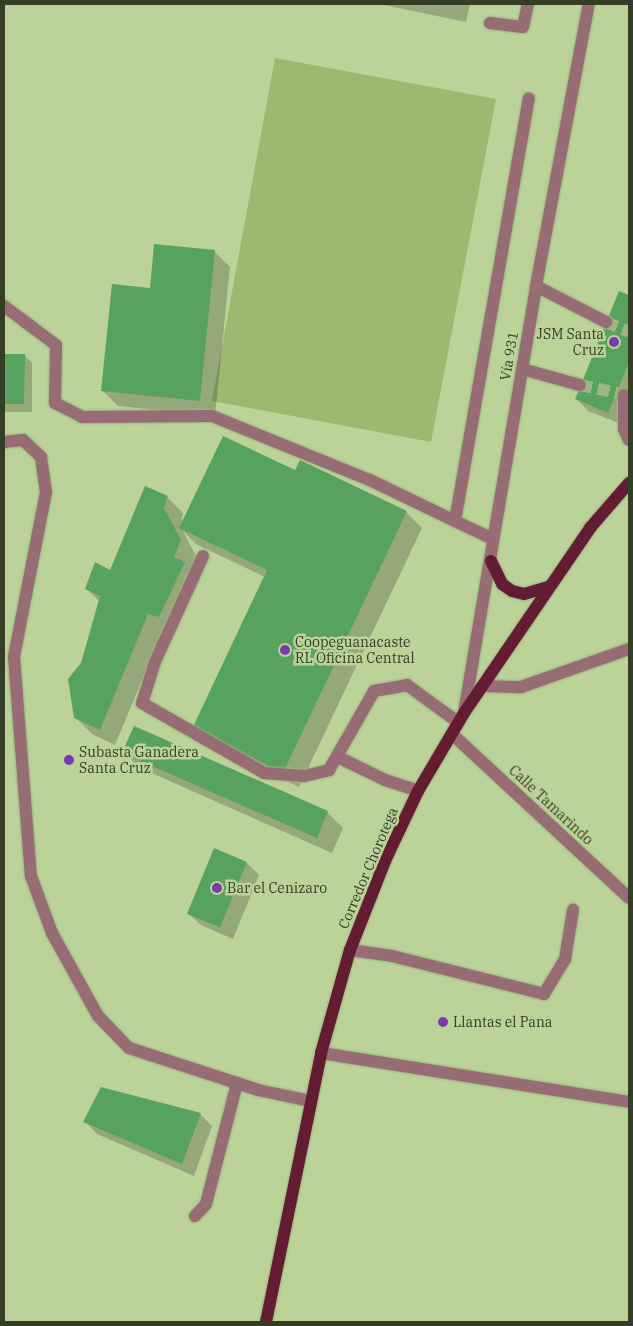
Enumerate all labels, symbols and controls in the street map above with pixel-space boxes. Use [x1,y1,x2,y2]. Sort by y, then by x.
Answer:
place label: JSM Santa Cruz [537,326,604,358]
street label: Vía 931 [496,330,522,382]
marker: JSM Santa Cruz [608,336,620,348]
place label: Coopeguanacaste RL Oficina Central [295,634,415,666]
marker: Coopeguanacaste RL Oficina Central [279,644,291,656]
place label: Subasta Ganadera Santa Cruz [79,744,199,776]
marker: Subasta Ganadera Santa Cruz [63,754,75,766]
street label: Calle Tamarindo [505,762,597,848]
street label: Corredor Chorotega [335,805,401,931]
place label: Bar el Cenizaro [227,880,327,896]
marker: Bar el Cenizaro [211,882,223,894]
place label: Llantas el Pana [453,1014,552,1030]
marker: Llantas el Pana [437,1016,449,1028]

